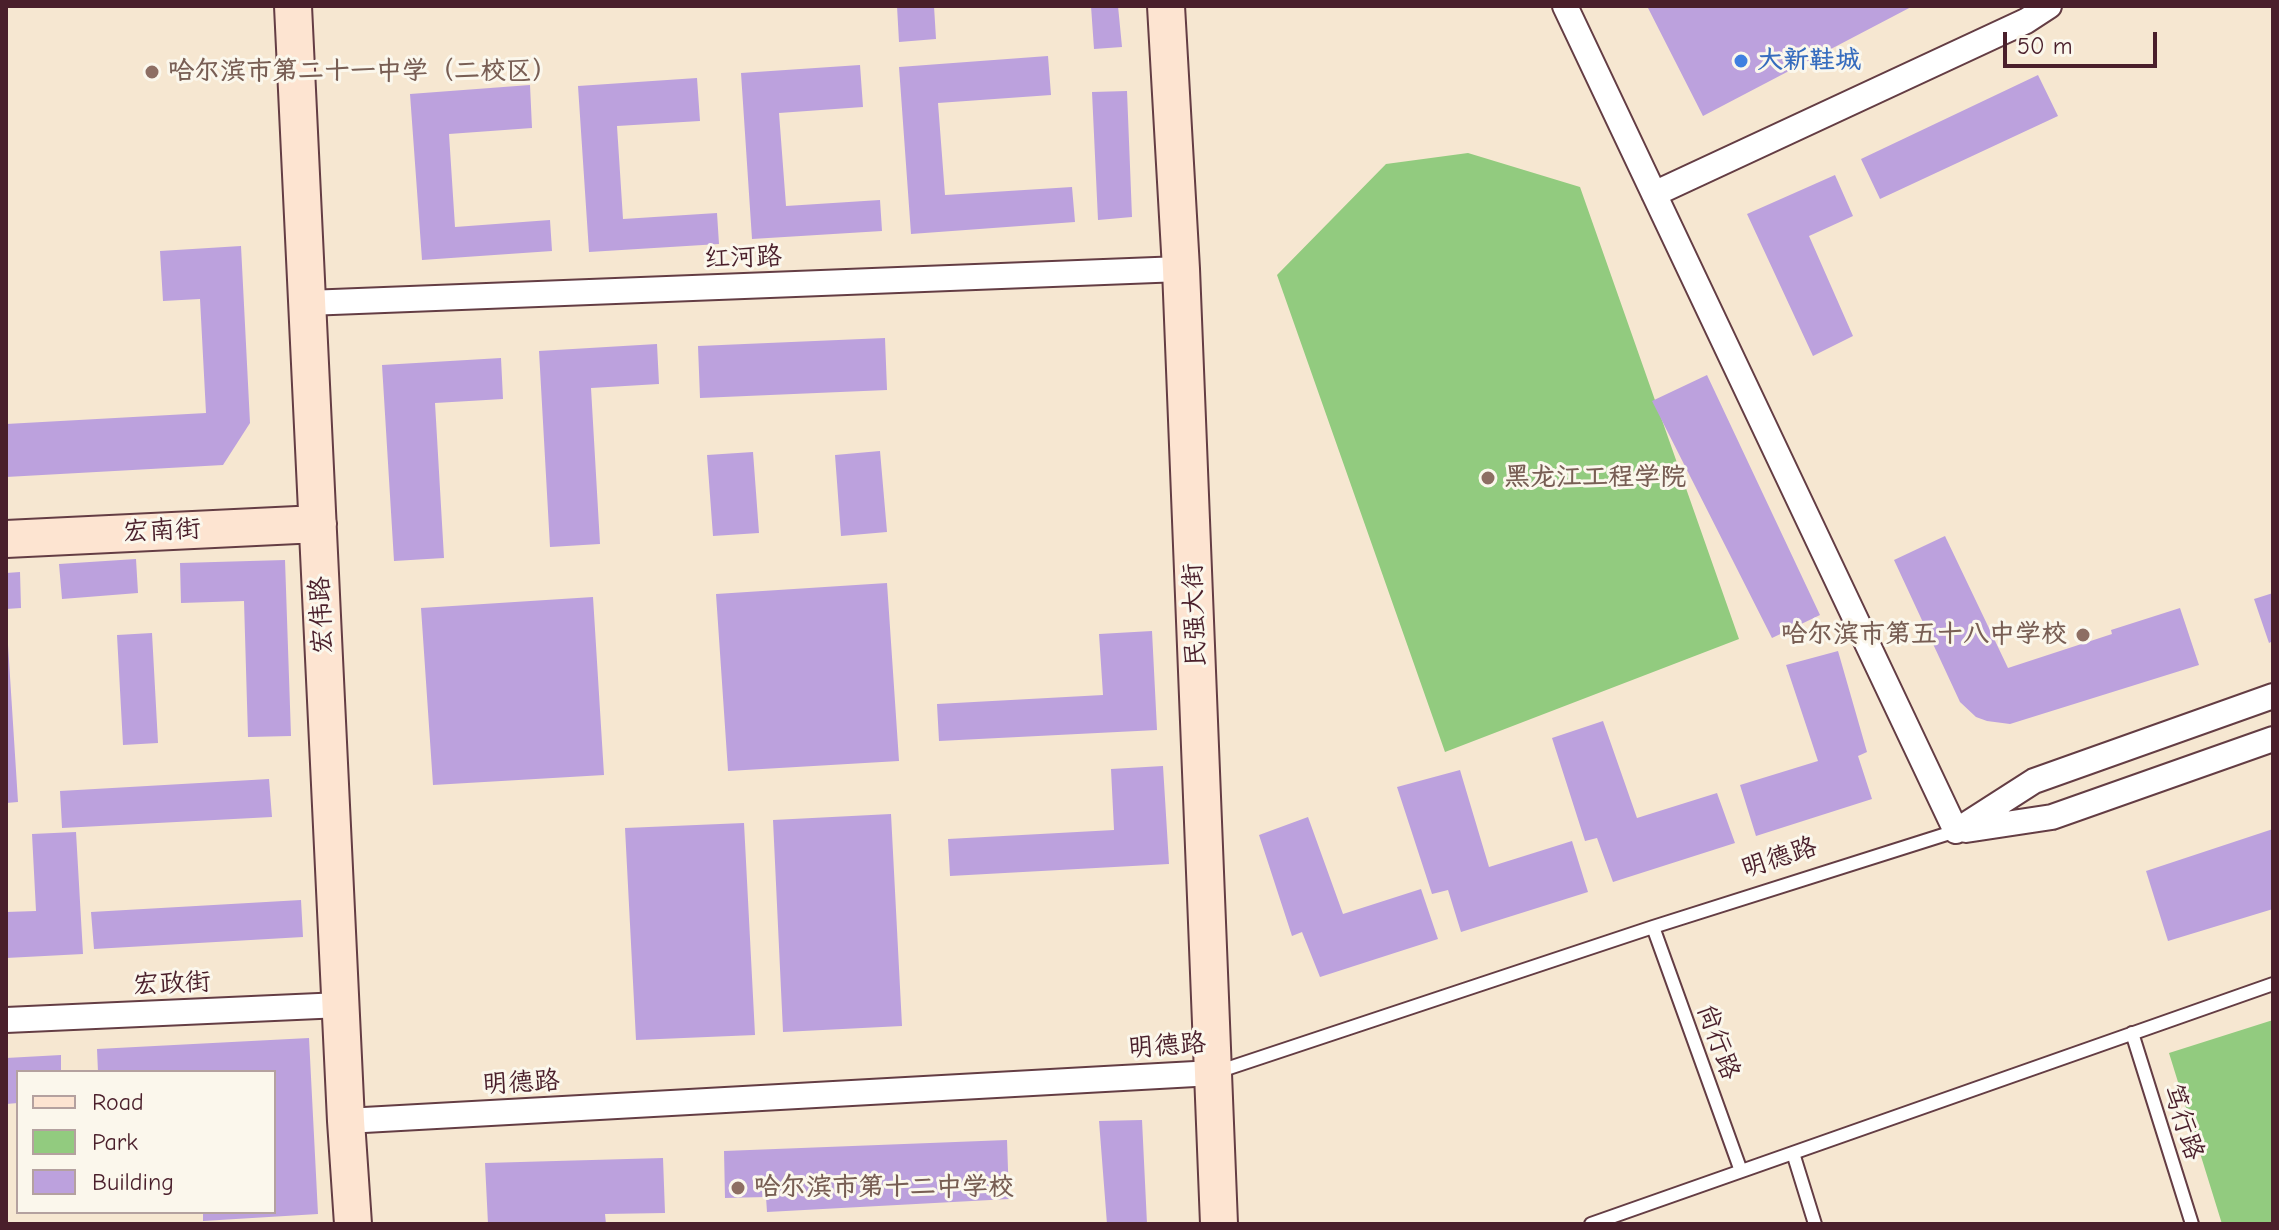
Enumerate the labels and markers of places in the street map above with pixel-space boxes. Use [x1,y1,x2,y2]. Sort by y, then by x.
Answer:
place label: 大新鞋城 [1757,45,1861,77]
marker: 大新鞋城 [1732,52,1750,70]
place label: 哈尔滨市第二十一中学（二校区） [168,56,558,88]
marker: 哈尔滨市第二十一中学（二校区） [143,63,161,81]
place label: 黑龙江工程学院 [1504,462,1686,494]
marker: 黑龙江工程学院 [1479,469,1497,487]
place label: 哈尔滨市第五十八中学校 [1781,619,2067,651]
marker: 哈尔滨市第五十八中学校 [2074,626,2092,644]
place label: 哈尔滨市第十二中学校 [754,1172,1014,1204]
marker: 哈尔滨市第十二中学校 [729,1179,747,1197]

